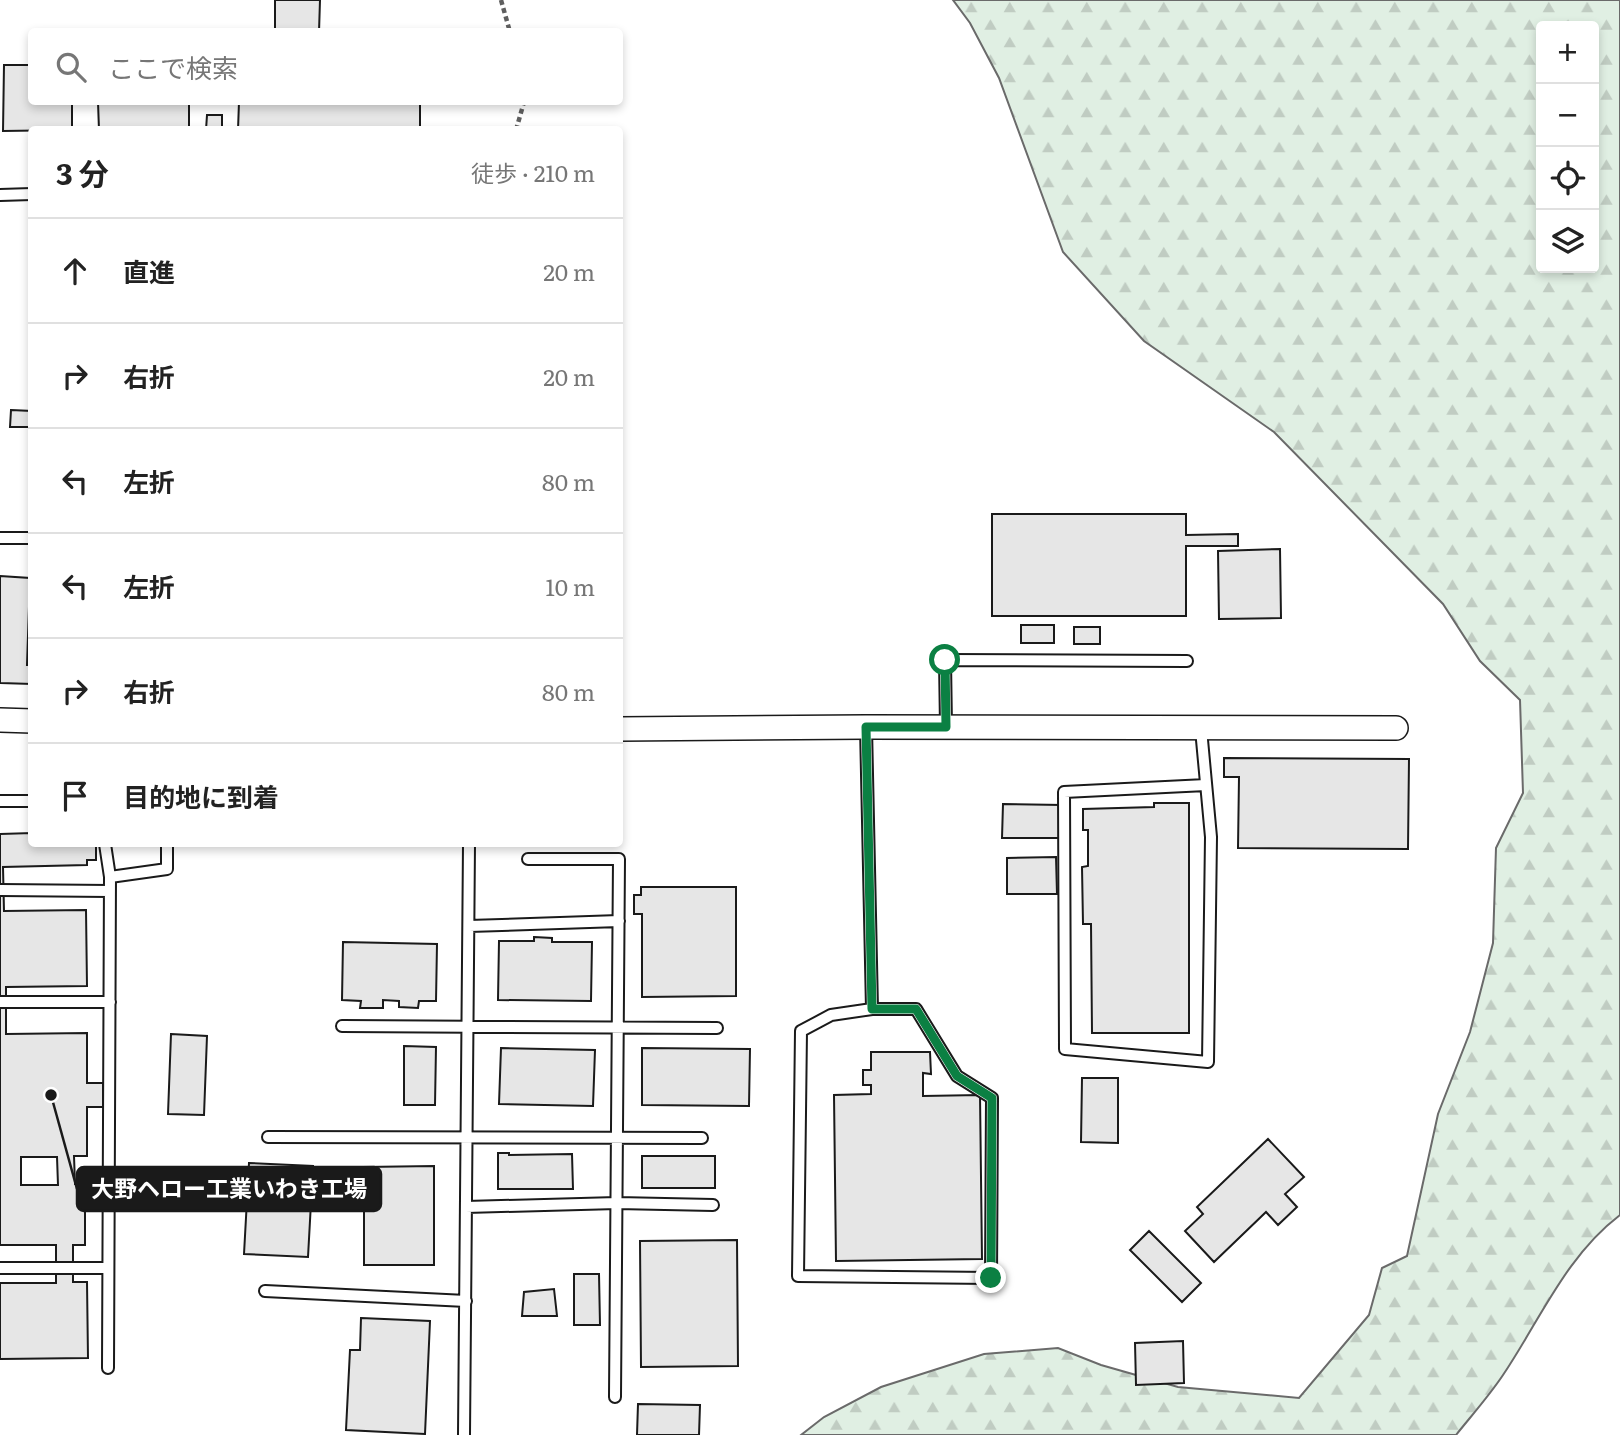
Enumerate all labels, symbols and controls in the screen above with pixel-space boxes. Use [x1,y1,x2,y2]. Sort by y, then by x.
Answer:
map controls [1536,21,1599,273]
button: + [1536,21,1599,84]
search box [28,28,623,105]
text: ここで検索 [108,47,238,86]
icon: search [52,48,90,86]
button: − [1536,84,1599,147]
button: locate [1536,147,1599,210]
text: 3 分 [56,150,109,194]
text: 徒歩 · 210 m [471,155,595,189]
button: layers [1536,210,1599,273]
text: 直進 [123,251,175,290]
icon: ahead [56,252,94,290]
text: 20 m [543,254,595,288]
text: 右折 [123,356,175,395]
icon: right [56,357,94,395]
text: 20 m [543,359,595,393]
text: 左折 [123,461,175,500]
icon: left [56,462,94,500]
text: 80 m [542,464,595,498]
text: 左折 [123,566,175,605]
icon: left [56,567,94,605]
text: 10 m [545,569,595,603]
route start [929,644,960,675]
text: 右折 [123,671,175,710]
icon: right [56,672,94,710]
text: 80 m [542,674,595,708]
text: 目的地に到着 [123,776,279,815]
icon: arrive [56,777,94,815]
callout: 大野ヘロー工業いわき工場 [77,1167,381,1211]
text: 大野ヘロー工業いわき工場 [91,1170,367,1204]
route end [975,1262,1006,1293]

